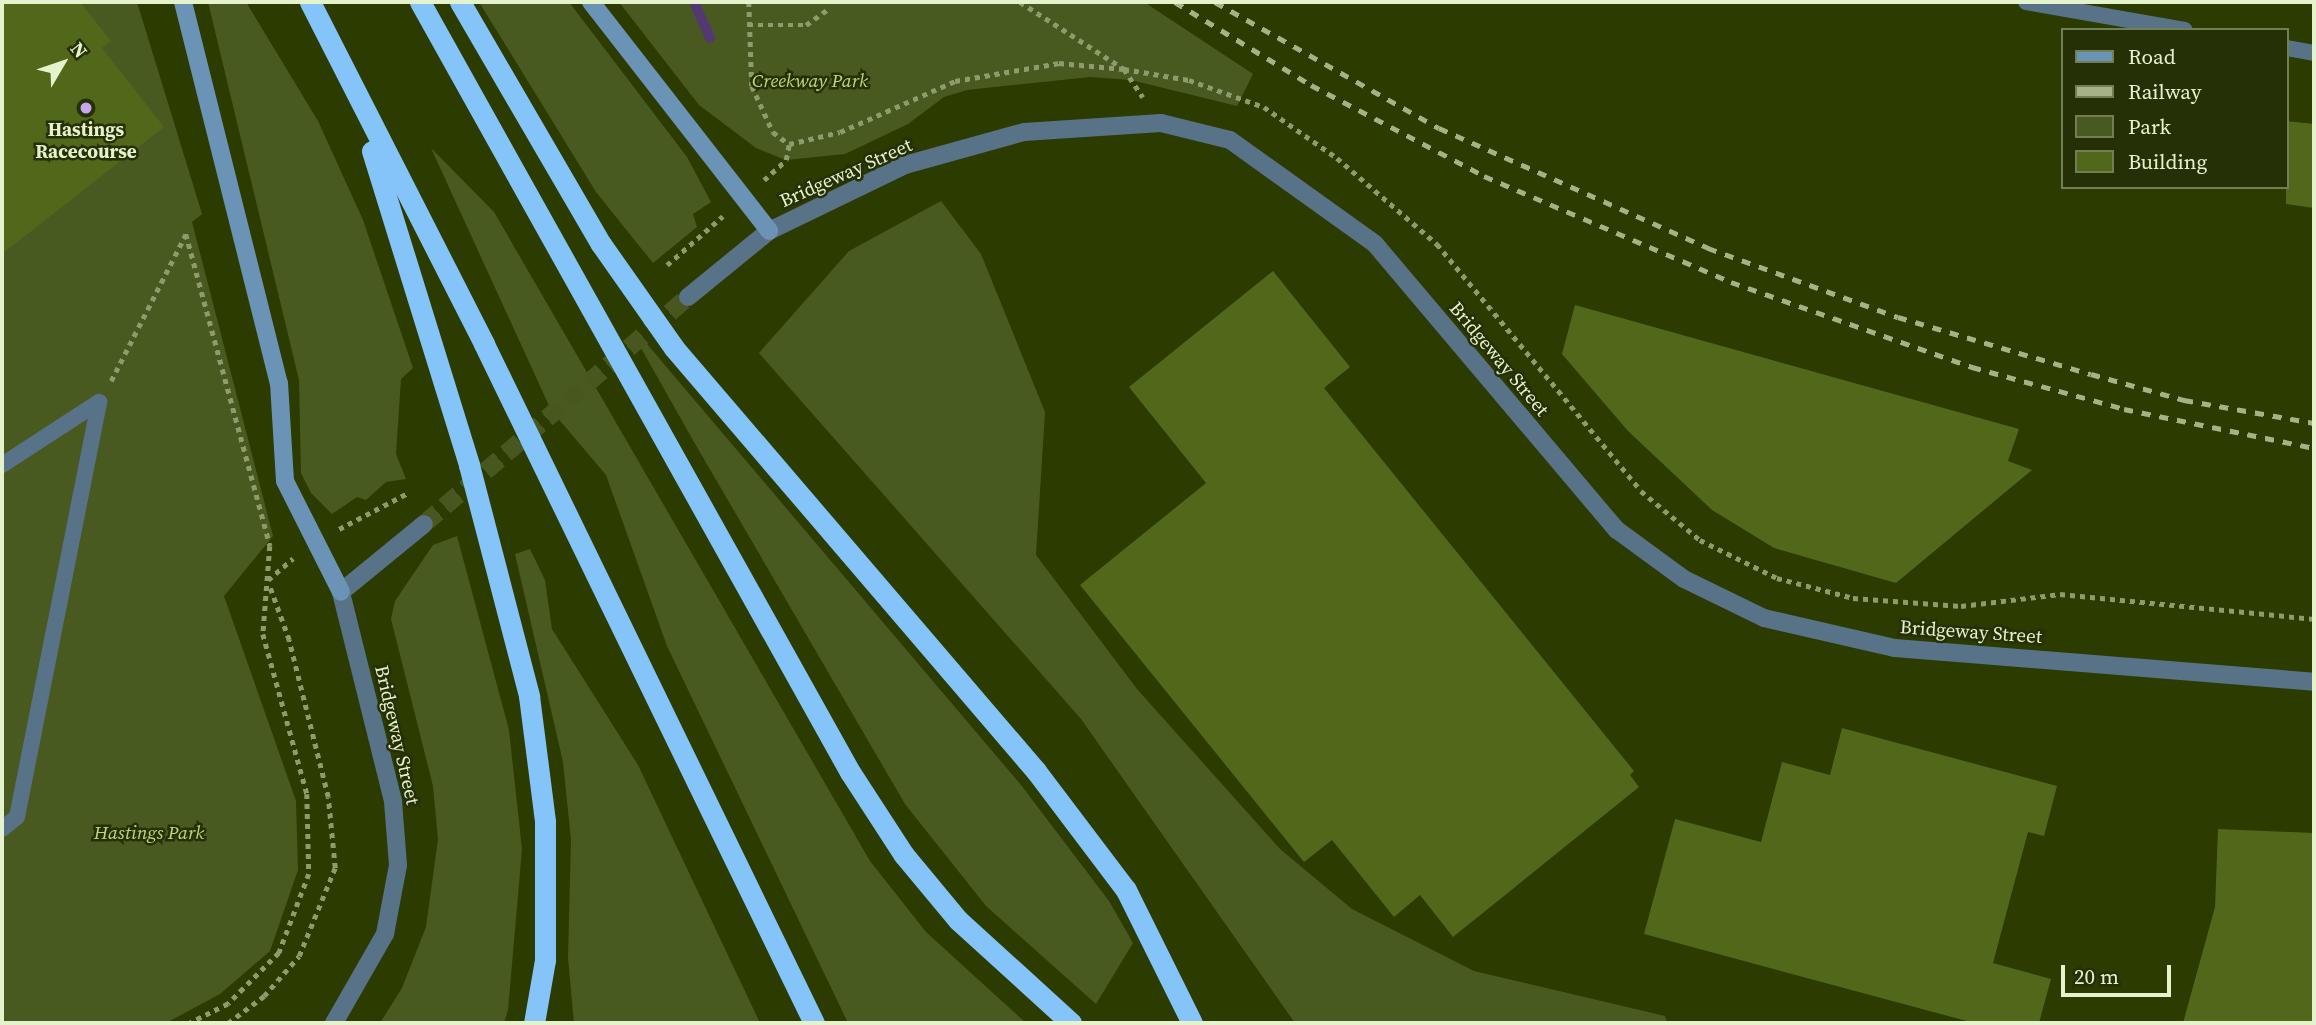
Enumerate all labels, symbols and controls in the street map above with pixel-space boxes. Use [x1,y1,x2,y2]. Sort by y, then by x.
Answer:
north arrow [28,28,98,98]
legend [2060,28,2288,189]
text: N [65,36,94,63]
text: Road [2128,42,2176,71]
park label: Creekway Park [752,70,868,92]
text: Railway [2128,77,2202,106]
marker: Hastings Racecourse [78,100,94,116]
text: Park [2128,112,2171,141]
place label: Hastings Racecourse [35,119,137,163]
street label: Bridgeway Street [776,134,916,212]
text: Building [2128,147,2207,176]
street label: Bridgeway Street [1445,297,1553,421]
street label: Bridgeway Street [1899,616,2043,648]
street label: Bridgeway Street [370,663,424,807]
park label: Hastings Park [94,822,204,844]
scale bar [2064,951,2174,995]
text: 20 m [2074,962,2119,991]

